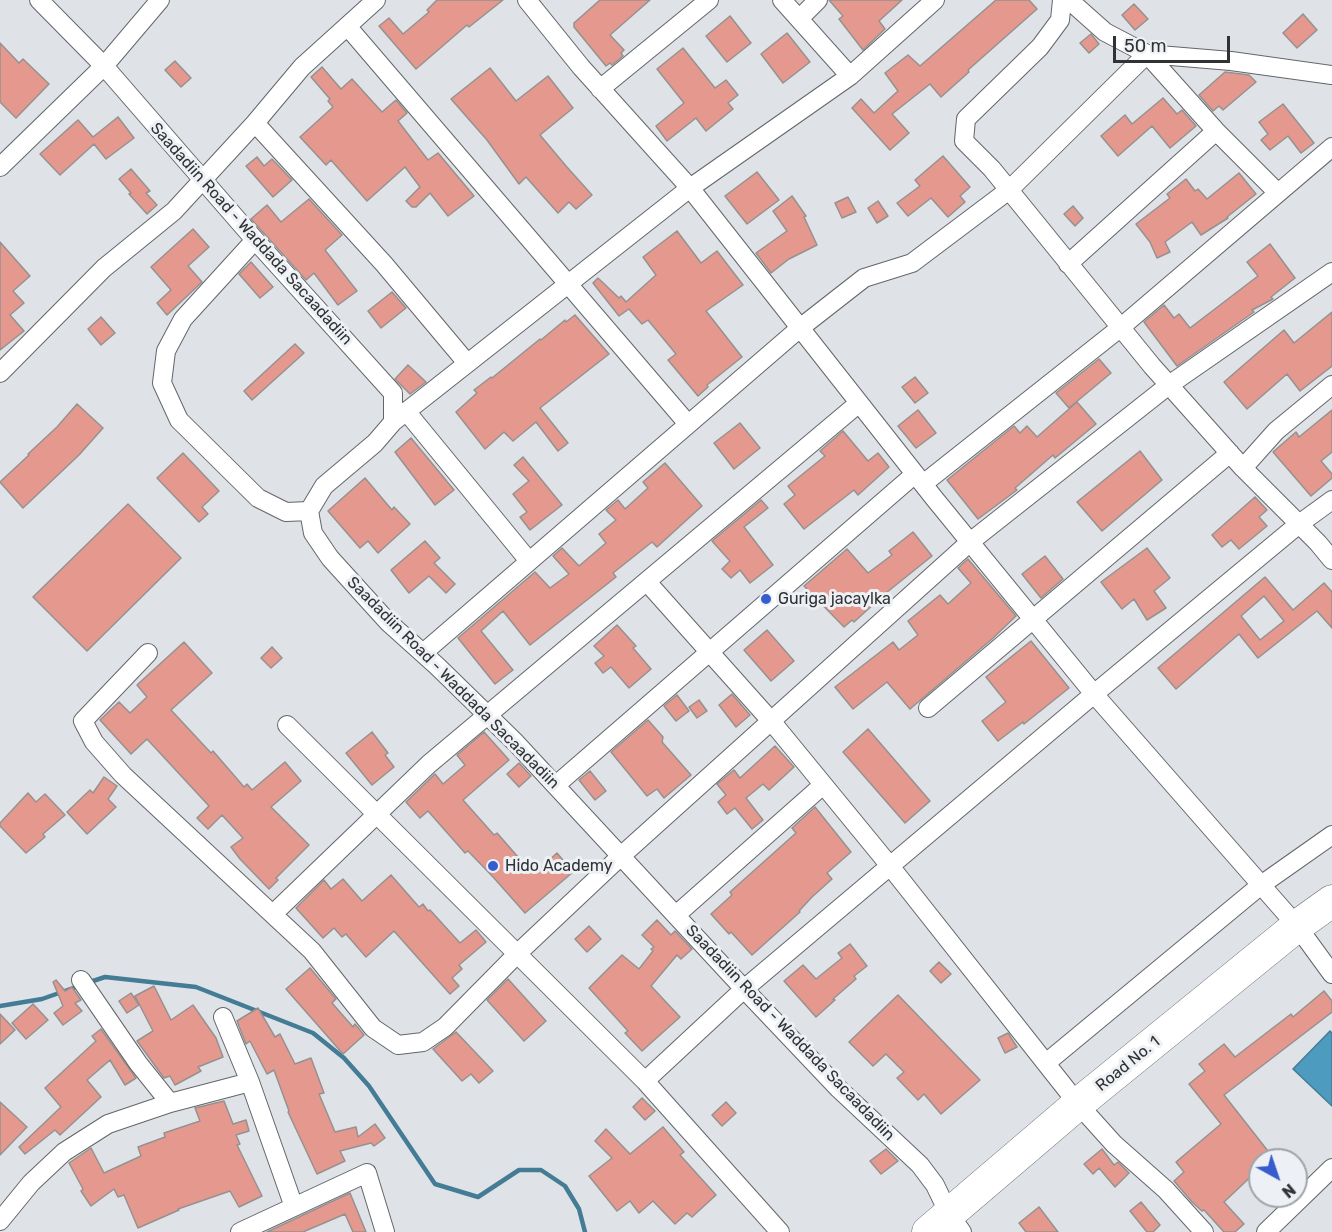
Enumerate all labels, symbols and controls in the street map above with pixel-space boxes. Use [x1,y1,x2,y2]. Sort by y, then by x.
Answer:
scale bar [1116,24,1233,62]
text: 50 m [1124,35,1167,57]
street label: Saadadiin Road - Waddada Sacaadadiin [146,119,356,349]
street label: Saadadiin Road - Waddada Sacaadadiin [343,573,563,793]
place label: Guriga jacaylka [778,589,891,609]
marker: Guriga jacaylka [759,592,773,606]
place label: Hido Academy [505,856,612,876]
marker: Hido Academy [486,859,500,873]
street label: Saadadiin Road - Waddada Sacaadadiin [682,921,898,1145]
street label: Road No. 1 [1092,1032,1164,1096]
north arrow [1248,1148,1308,1208]
text: N [1278,1180,1299,1202]

